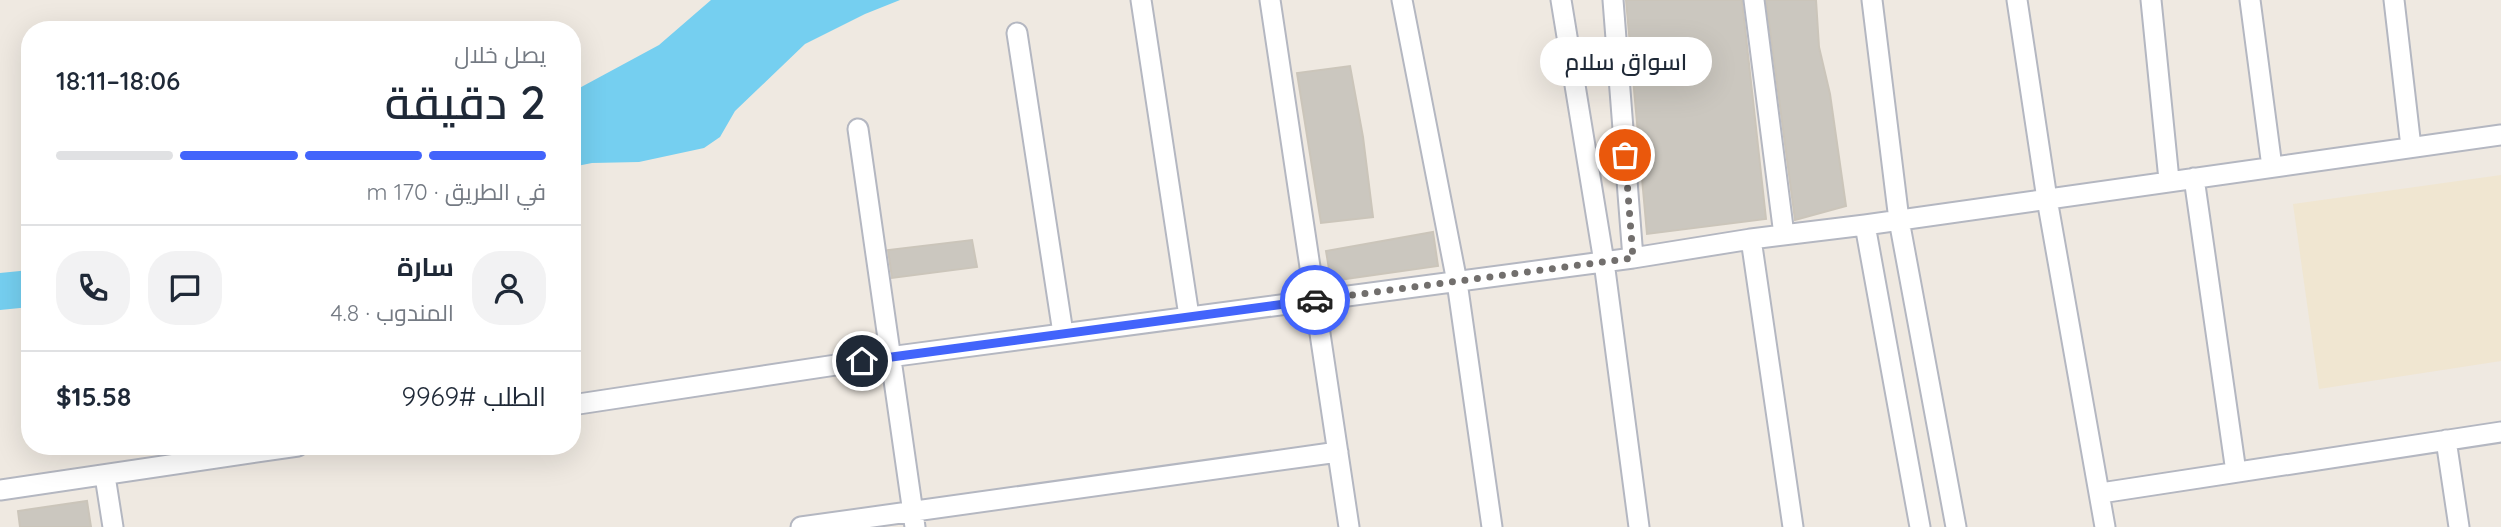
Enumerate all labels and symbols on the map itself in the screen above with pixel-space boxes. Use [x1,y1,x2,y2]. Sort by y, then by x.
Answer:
callout: اسواق سلام [1539,36,1711,85]
pin [1595,125,1655,185]
courier [1280,265,1350,335]
pin [832,331,892,391]

